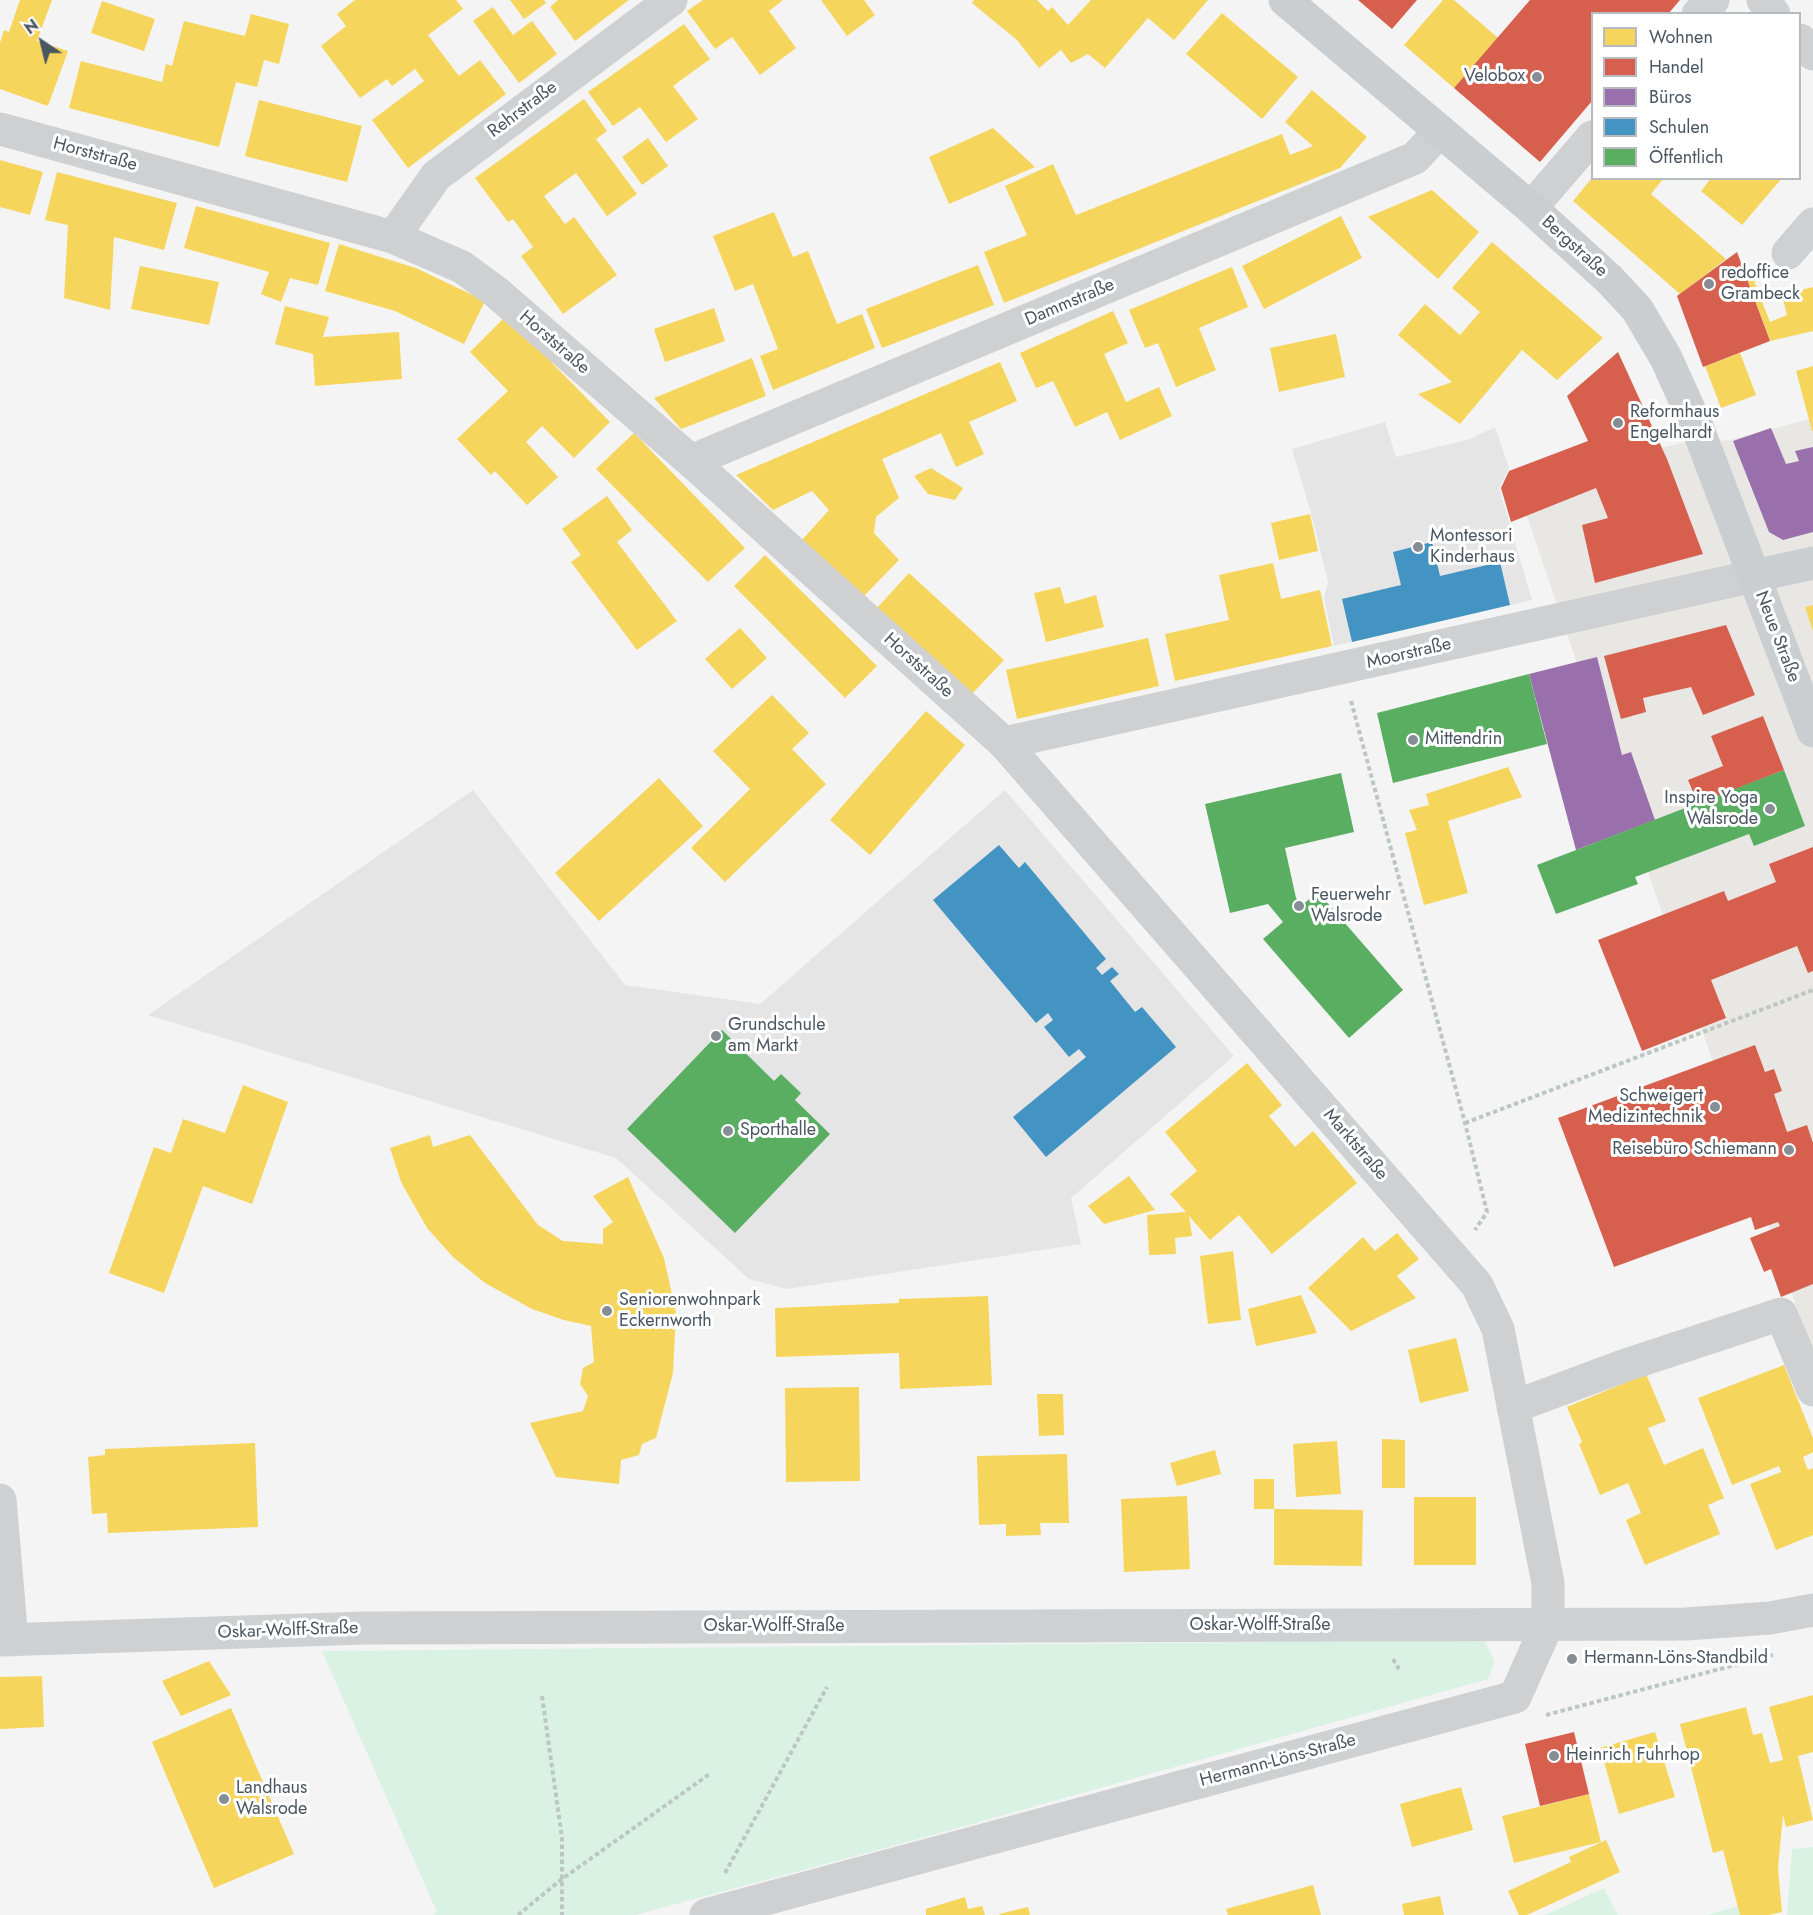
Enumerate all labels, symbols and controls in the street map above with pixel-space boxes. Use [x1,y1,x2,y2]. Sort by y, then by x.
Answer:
north arrow [12,12,72,72]
legend [1591,12,1801,180]
text: N [20,14,43,40]
text: Wohnen [1649,24,1713,50]
text: Handel [1649,54,1704,80]
place label: Velobox [1464,66,1525,88]
marker: Velobox [1530,70,1544,84]
street label: Rehrstraße [484,77,562,143]
text: Büros [1649,84,1691,110]
text: Schulen [1649,114,1709,140]
street label: Horststraße [51,133,139,177]
text: Öffentlich [1649,144,1723,170]
street label: Bergstraße [1537,212,1611,282]
place label: redoffice Grambeck [1721,263,1800,306]
street label: Dammstraße [1022,275,1118,331]
marker: redoffice Grambeck [1702,277,1716,291]
street label: Horststraße [514,307,594,379]
place label: Reformhaus Engelhardt [1630,402,1719,444]
marker: Reformhaus Engelhardt [1611,416,1625,430]
place label: Montessori Kinderhaus [1430,526,1515,568]
marker: Montessori Kinderhaus [1411,540,1425,554]
street label: Neue Straße [1750,588,1804,686]
street label: Horststraße [879,629,957,703]
street label: Moorstraße [1365,634,1453,674]
place label: Mittendrin [1425,729,1502,751]
marker: Mittendrin [1406,733,1420,747]
place label: Inspire Yoga Walsrode [1664,788,1758,830]
marker: Inspire Yoga Walsrode [1763,802,1777,816]
place label: Feuerwehr Walsrode [1311,885,1391,928]
marker: Feuerwehr Walsrode [1292,899,1306,913]
place label: Grundschule am Markt [728,1015,825,1058]
marker: Grundschule am Markt [709,1029,723,1043]
place label: Schweigert Medizintechnik [1588,1086,1703,1128]
marker: Schweigert Medizintechnik [1708,1100,1722,1114]
street label: Marktstraße [1318,1105,1392,1185]
place label: Sporthalle [740,1120,816,1142]
marker: Sporthalle [721,1124,735,1138]
place label: Reisebüro Schiemann [1612,1139,1777,1161]
marker: Reisebüro Schiemann [1782,1143,1796,1157]
place label: Seniorenwohnpark Eckernworth [619,1290,760,1332]
marker: Seniorenwohnpark Eckernworth [600,1304,614,1318]
street label: Oskar-Wolff-Straße [1190,1615,1330,1637]
street label: Oskar-Wolff-Straße [704,1616,844,1638]
street label: Oskar-Wolff-Straße [217,1618,359,1644]
place label: Hermann-Löns-Standbild [1584,1648,1768,1670]
marker: Hermann-Löns-Standbild [1565,1652,1579,1666]
street label: Hermann-Löns-Straße [1198,1730,1358,1792]
place label: Heinrich Fuhrhop [1566,1745,1700,1767]
marker: Heinrich Fuhrhop [1547,1749,1561,1763]
place label: Landhaus Walsrode [236,1778,307,1820]
marker: Landhaus Walsrode [217,1792,231,1806]

